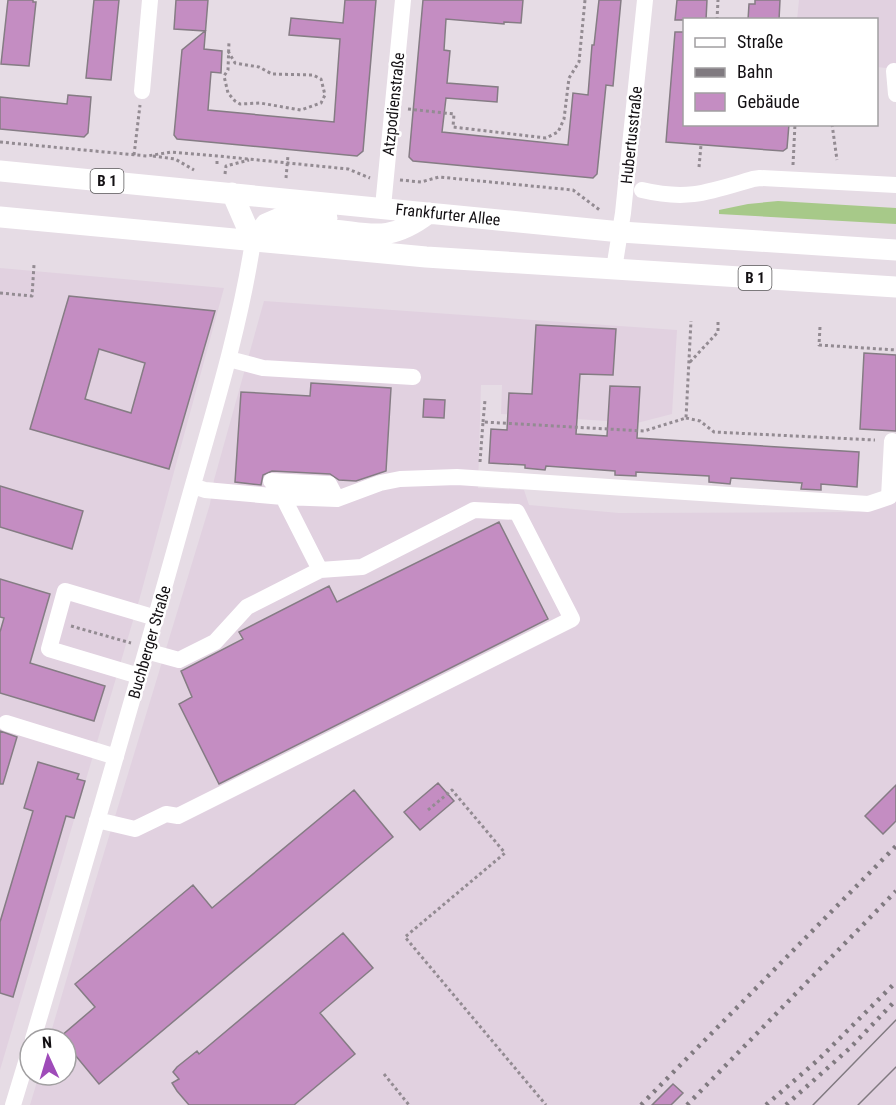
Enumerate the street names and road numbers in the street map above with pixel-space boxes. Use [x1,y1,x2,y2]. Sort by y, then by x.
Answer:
street label: Atzpodienstraße [379,51,408,157]
street label: Hubertusstraße [617,85,646,185]
road number: B 1 [90,169,124,193]
street label: Frankfurter Allee [395,200,501,229]
road number: B 1 [738,266,771,290]
street label: Buchberger Straße [124,583,175,701]

